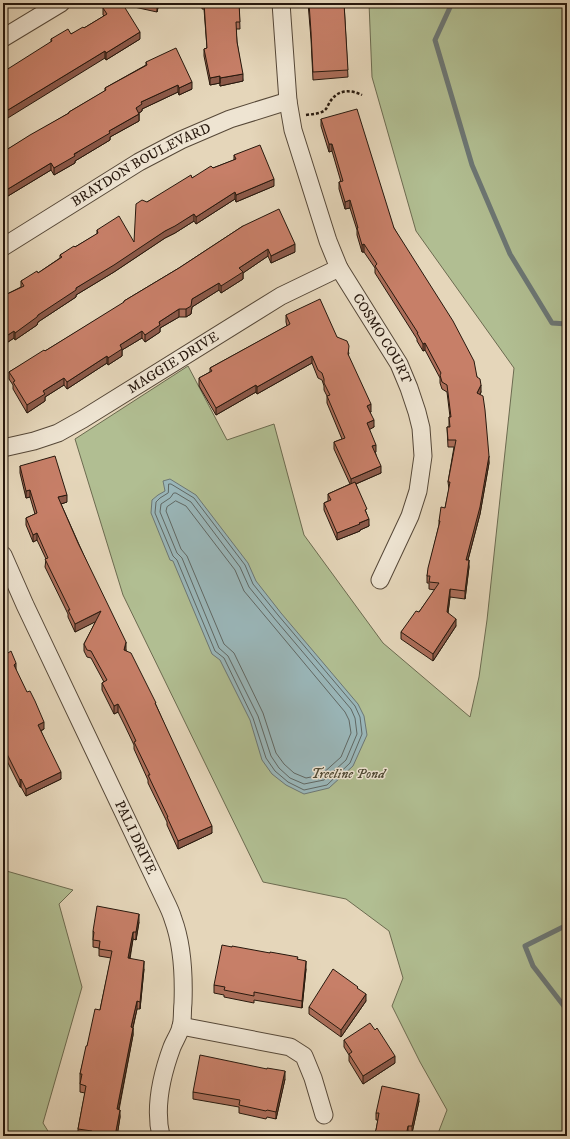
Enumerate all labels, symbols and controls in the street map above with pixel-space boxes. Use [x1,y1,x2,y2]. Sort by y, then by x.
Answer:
street label: BRAYDON BOULEVARD [68,119,214,211]
street label: COSMO COURT [348,290,415,387]
street label: MAGGIE DRIVE [124,328,222,398]
park label: Treeline Pond [311,765,387,783]
street label: PALI DRIVE [110,798,161,877]

